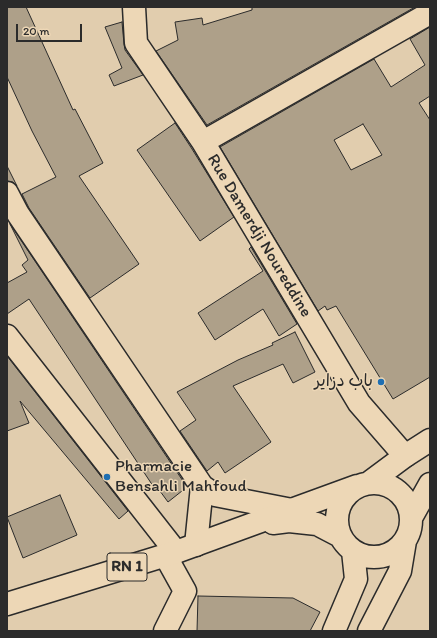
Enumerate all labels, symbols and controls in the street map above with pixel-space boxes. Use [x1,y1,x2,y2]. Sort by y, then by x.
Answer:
scale bar [18,16,84,42]
text: 20 m [23,24,50,38]
street label: Rue Damerdji Noureddine [202,151,316,321]
place label: باب دزاير [315,372,373,392]
marker: باب دزاير [376,377,386,387]
place label: Pharmacie Bensahli Mahfoud [115,457,247,497]
marker: Pharmacie Bensahli Mahfoud [102,472,112,482]
road number: RN 1 [107,553,147,581]

